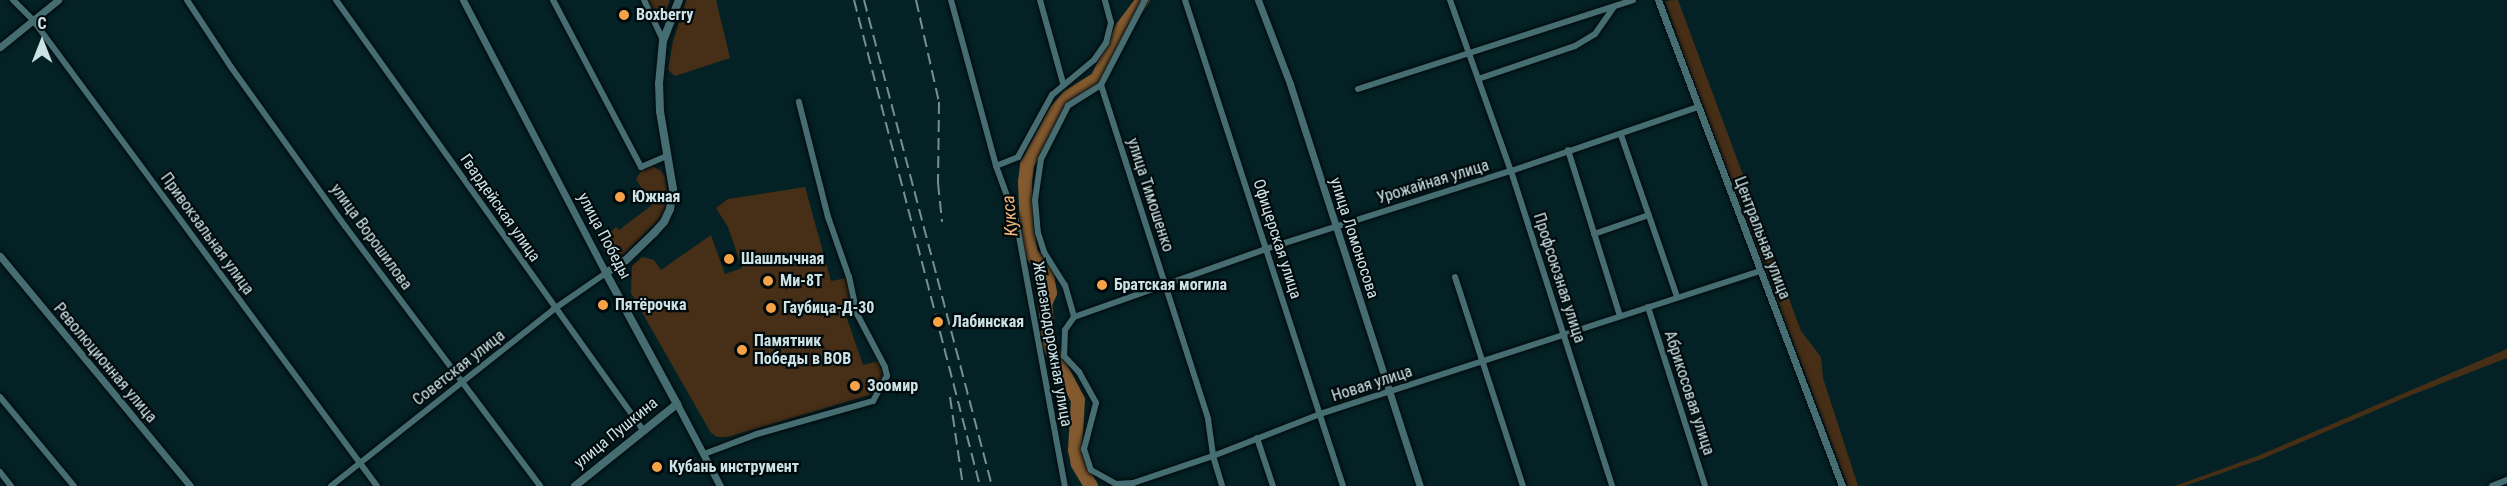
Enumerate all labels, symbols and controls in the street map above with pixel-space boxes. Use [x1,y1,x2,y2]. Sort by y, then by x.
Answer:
place label: Boxberry [636,5,693,25]
marker: Boxberry [617,8,631,22]
north arrow [12,12,72,72]
text: С [37,14,47,33]
street label: улица Тимошенко [1123,136,1177,254]
street label: Гвардейская улица [456,151,544,265]
street label: Урожайная улица [1375,156,1491,208]
street label: Привокзальная улица [156,169,258,299]
street label: Центральная улица [1730,174,1794,302]
street label: улица Ломоносова [1325,175,1383,301]
street label: Офицерская улица [1249,177,1305,301]
street label: улица Ворошилова [326,180,416,294]
place label: Южная [632,187,680,207]
street label: улица Победы [573,190,635,282]
marker: Южная [613,190,627,204]
water label: Кукса [997,194,1023,238]
street label: Профсоюзная улица [1529,211,1589,345]
place label: Шашлычная [741,249,824,269]
marker: Шашлычная [722,252,736,266]
street label: Железнодорожная улица [1028,260,1076,428]
place label: Ми-8Т [780,271,823,291]
marker: Ми-8Т [761,274,775,288]
place label: Братская могила [1114,275,1227,295]
marker: Братская могила [1095,278,1109,292]
place label: Пятёрочка [615,295,686,315]
marker: Пятёрочка [596,298,610,312]
place label: Гаубица-Д-30 [783,298,874,318]
street label: Революционная улица [49,299,161,427]
marker: Гаубица-Д-30 [764,301,778,315]
place label: Лабинская [952,312,1024,332]
marker: Лабинская [929,313,947,331]
street label: Советская улица [409,326,509,410]
street label: Абрикосовая улица [1660,328,1718,458]
place label: Памятник Победы в ВОВ [754,331,851,369]
marker: Памятник Победы в ВОВ [735,343,749,357]
street label: Новая улица [1329,362,1415,406]
place label: Зоомир [867,376,918,396]
marker: Зоомир [848,379,862,393]
street label: улица Пушкина [570,393,662,473]
place label: Кубань инструмент [669,457,799,477]
marker: Кубань инструмент [650,460,664,474]

